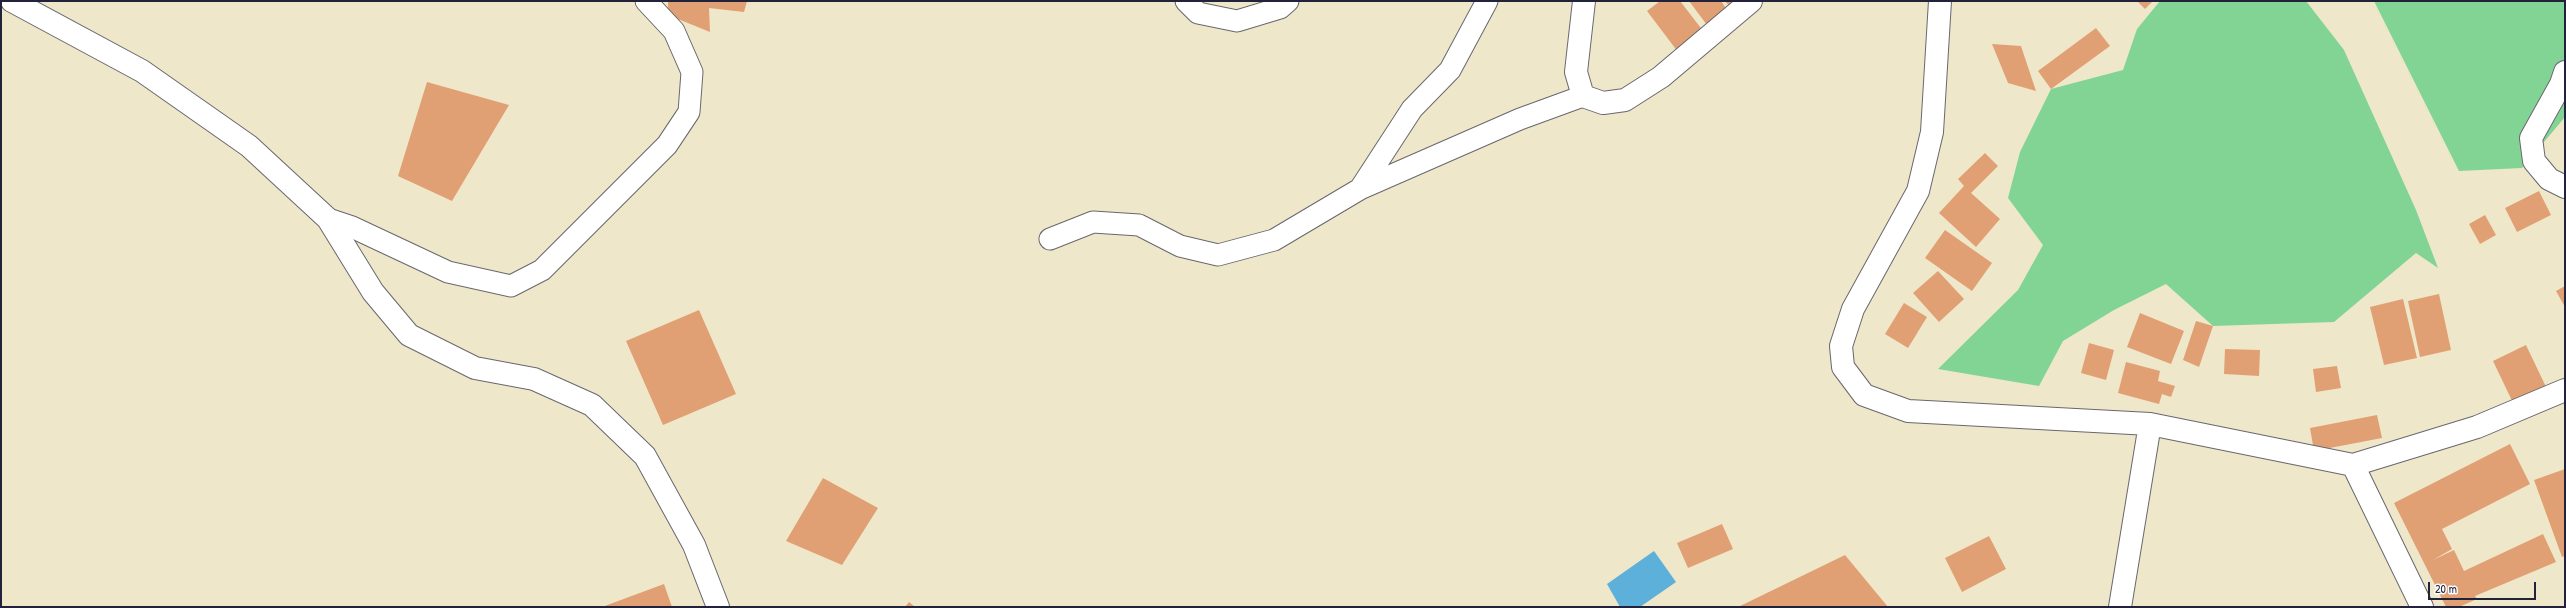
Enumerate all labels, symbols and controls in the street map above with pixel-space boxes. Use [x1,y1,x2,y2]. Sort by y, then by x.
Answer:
scale bar [2430,574,2538,600]
text: 20 m [2435,580,2457,597]

